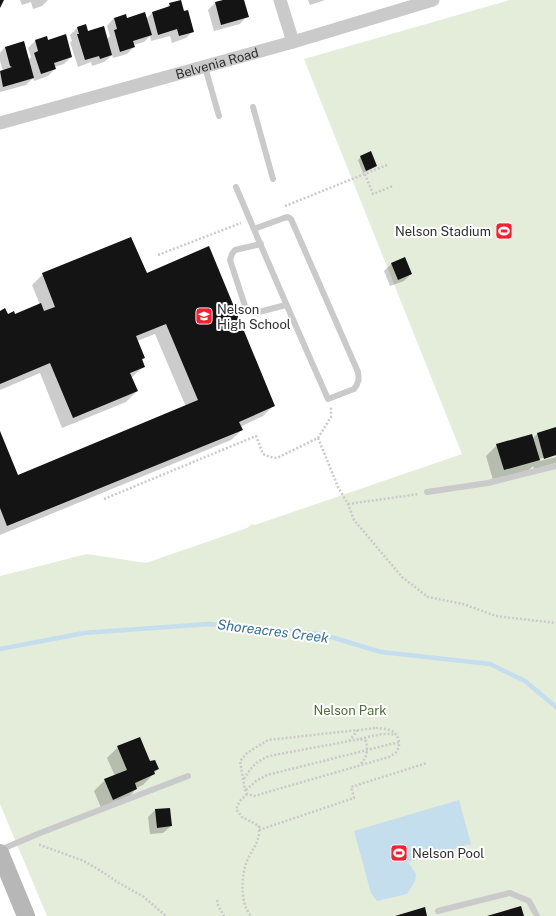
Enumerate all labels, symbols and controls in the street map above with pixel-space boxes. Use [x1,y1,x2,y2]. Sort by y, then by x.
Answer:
street label: Belvenia Road [174,44,260,82]
sports icon: Nelson Stadium [494,221,514,241]
place label: Nelson Stadium [395,224,491,239]
place label: Nelson High School [217,302,291,332]
school or university icon: Nelson High School [194,306,214,326]
water label: Shoreacres Creek [216,616,330,646]
park label: Nelson Park [313,703,387,718]
sports icon: Nelson Pool [389,843,409,863]
place label: Nelson Pool [412,846,484,861]

